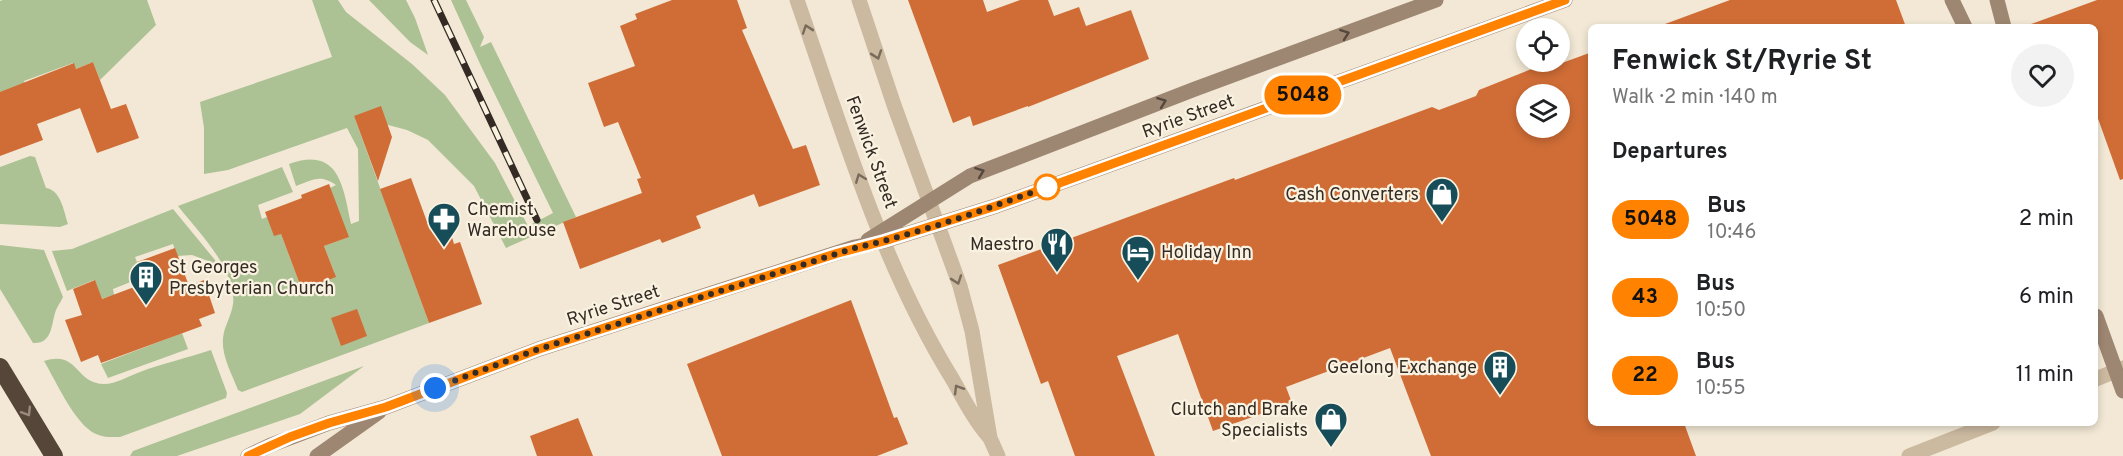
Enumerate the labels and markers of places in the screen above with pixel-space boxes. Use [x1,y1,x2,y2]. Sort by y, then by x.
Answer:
unlabelled marker [1034,174,1060,200]
shop icon: Cash Converters [1424,176,1460,223]
place label: Cash Converters [1285,184,1419,207]
place label: Chemist Warehouse [467,199,556,243]
pharmacy icon: Chemist Warehouse [426,201,462,248]
restaurant icon: Maestro [1039,226,1075,273]
place label: Maestro [970,234,1034,257]
hotel icon: Holiday Inn [1120,234,1156,281]
place label: Holiday Inn [1161,242,1252,265]
place label: St Georges Presbyterian Church [169,257,334,301]
building icon: St Georges Presbyterian Church [128,259,164,306]
building icon: Geelong Exchange [1482,349,1518,396]
place label: Geelong Exchange [1327,357,1477,380]
place label: Clutch and Brake Specialists [1170,399,1308,443]
shop icon: Clutch and Brake Specialists [1313,401,1349,448]

